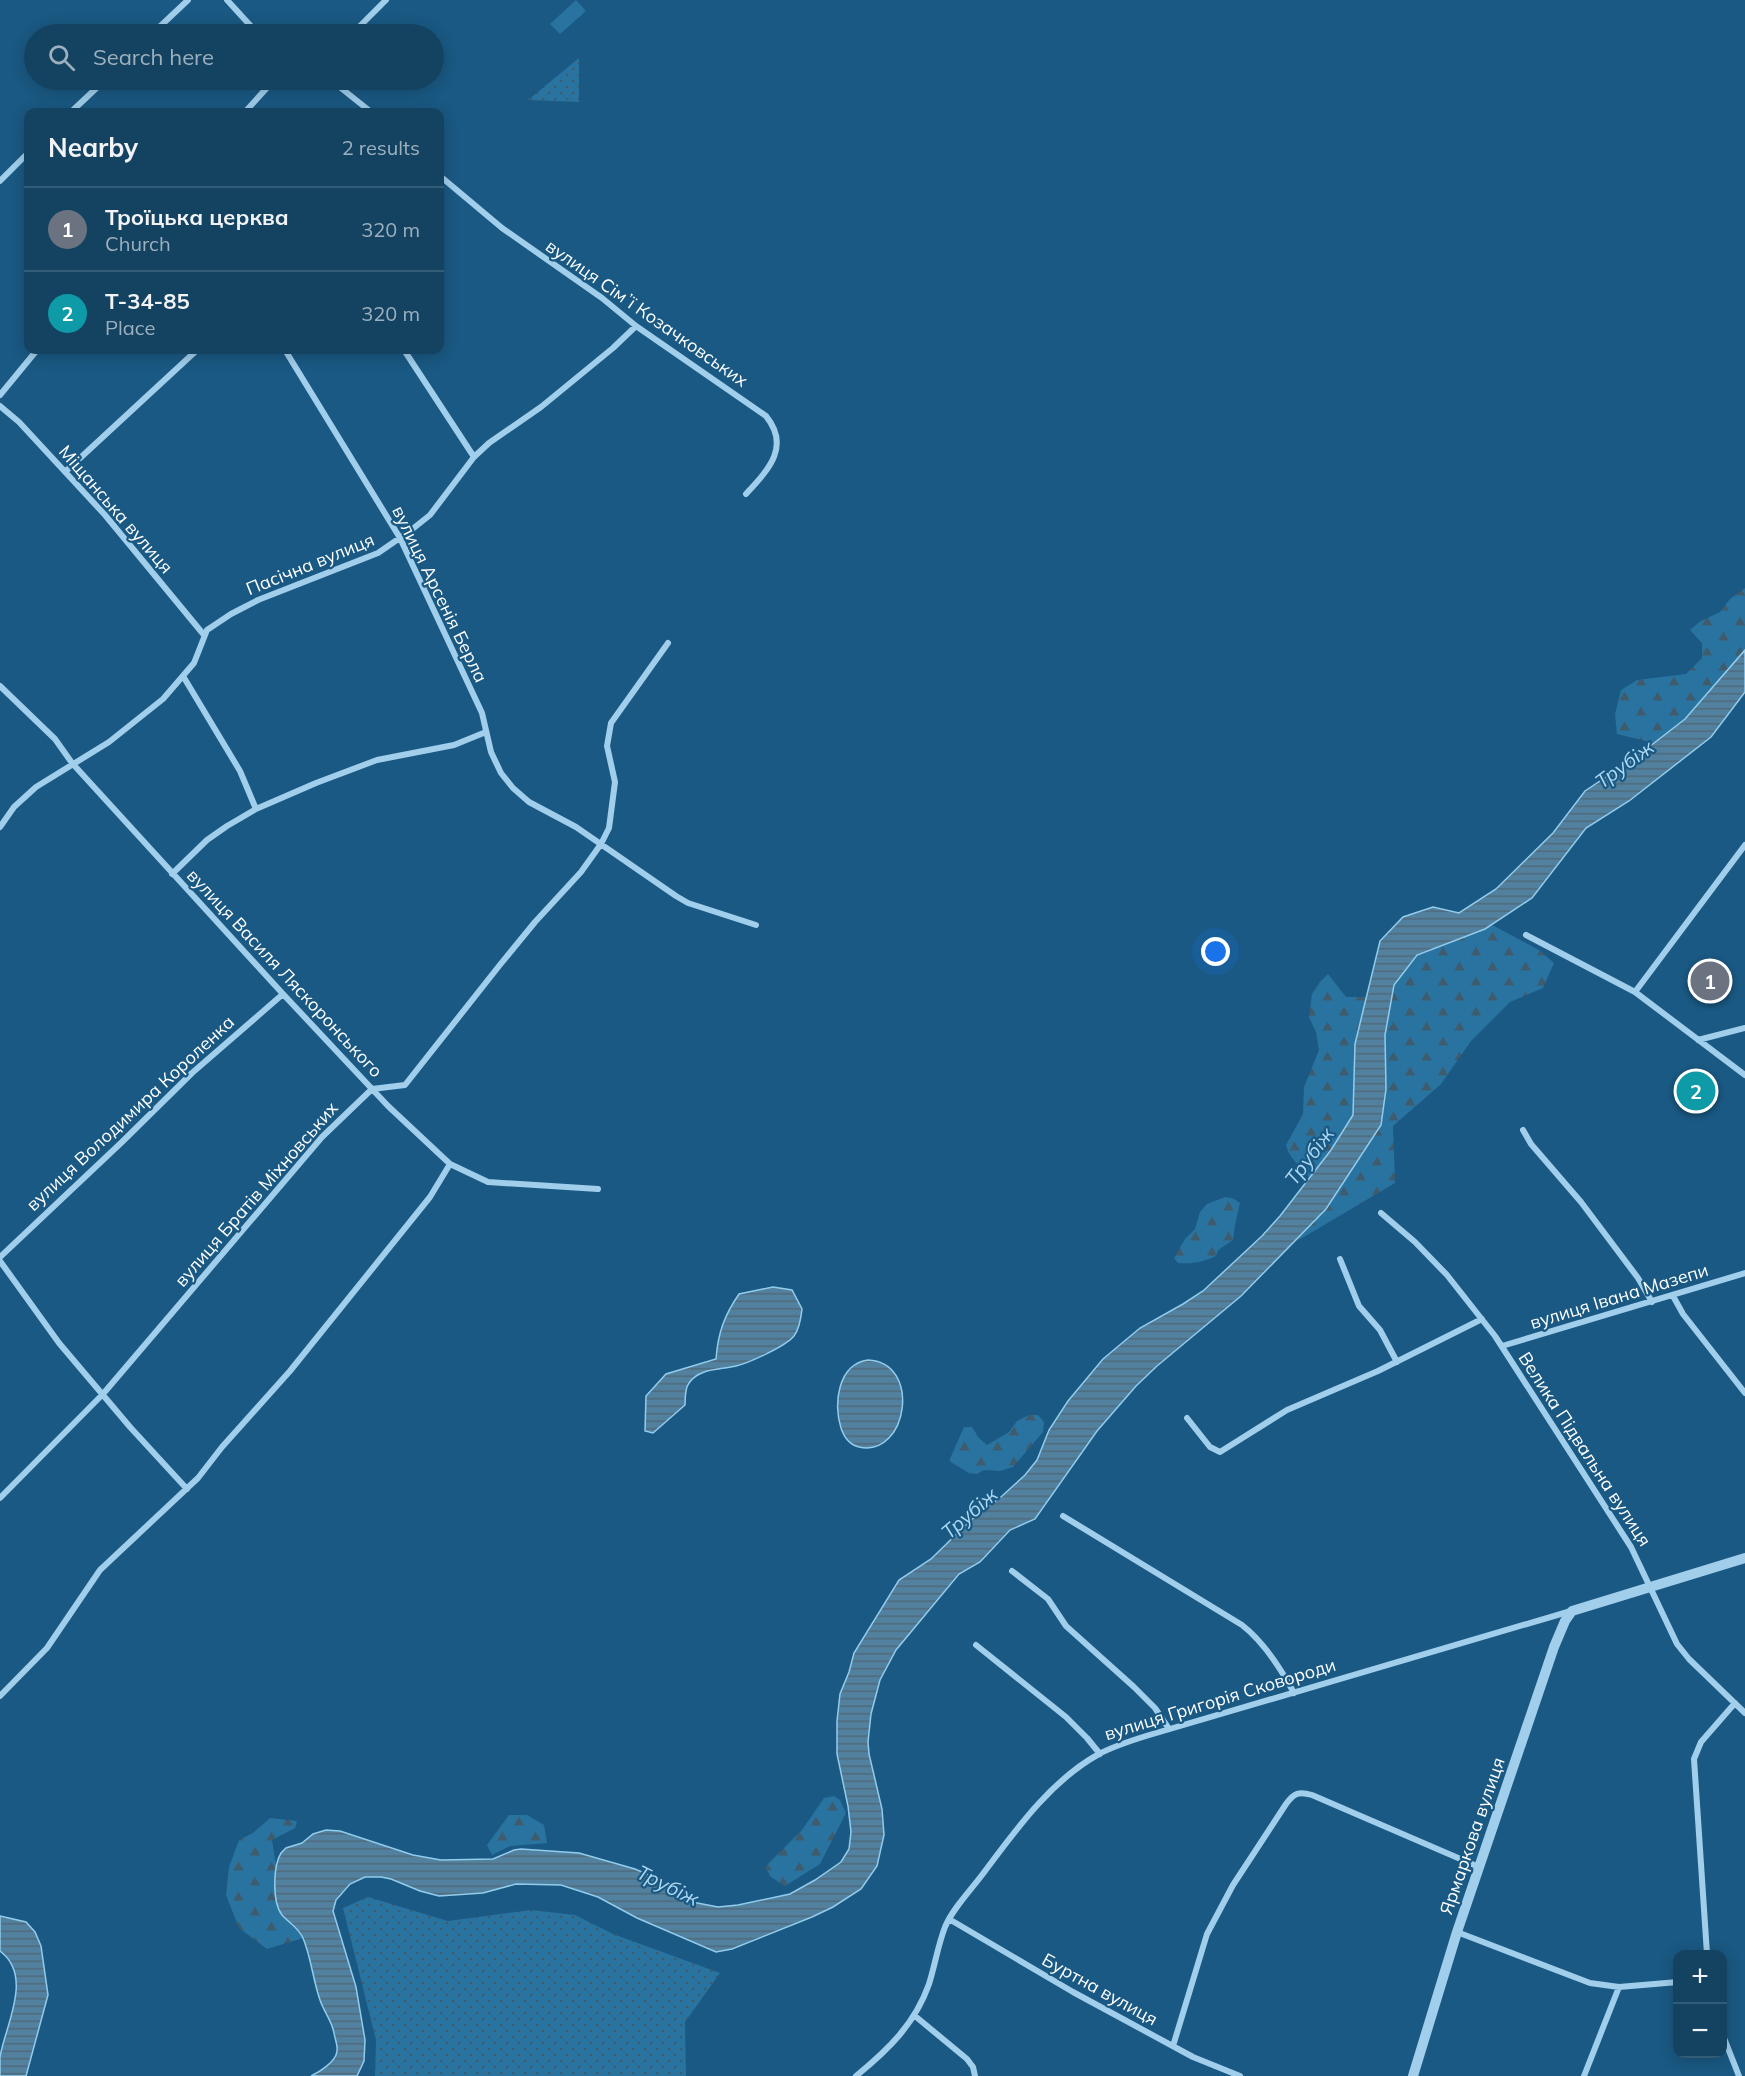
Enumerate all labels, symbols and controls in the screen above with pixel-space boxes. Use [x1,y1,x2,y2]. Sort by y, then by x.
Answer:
search box [24,24,444,90]
icon: search [45,41,78,74]
text: Search here [93,43,214,71]
text: Nearby [48,131,138,164]
text: 2 results [342,135,420,160]
text: Троїцька церква [105,203,289,231]
text: 1 [62,217,74,242]
text: 320 m [361,217,420,242]
text: Church [105,231,171,256]
street label: вулиця Сімʼї Козачковських [541,234,753,392]
text: Т-34-85 [105,287,190,315]
text: 2 [62,301,74,326]
text: 320 m [361,301,420,326]
text: Place [105,315,155,340]
street label: Міщанська вулиця [54,440,178,578]
street label: вулиця Арсенія Берла [387,502,493,686]
street label: Пасічна вулиця [243,528,377,600]
water label: Трубіж [1590,734,1659,794]
street label: вулиця Василя Ляскоронського [182,864,388,1082]
your location [1201,937,1230,966]
pin: 1 [1690,958,1730,1004]
street label: вулиця Володимира Короленка [21,1010,239,1216]
pin: 2 [1676,1068,1716,1114]
street label: вулиця Братів Міхновських [169,1097,343,1291]
water label: Трубіж [1279,1121,1339,1190]
street label: вулиця Івана Мазепи [1527,1258,1711,1334]
street label: Велика Підвальна вулиця [1513,1347,1657,1551]
water label: Трубіж [936,1481,1003,1544]
street label: вулиця Григорія Сковороди [1101,1653,1339,1745]
street label: Ярмаркова вулиця [1434,1754,1510,1918]
water label: Трубіж [633,1859,704,1911]
street label: Буртна вулиця [1038,1948,1162,2030]
map controls [1673,1950,1727,2058]
button: + [1673,1950,1727,2004]
button: − [1673,2004,1727,2058]

